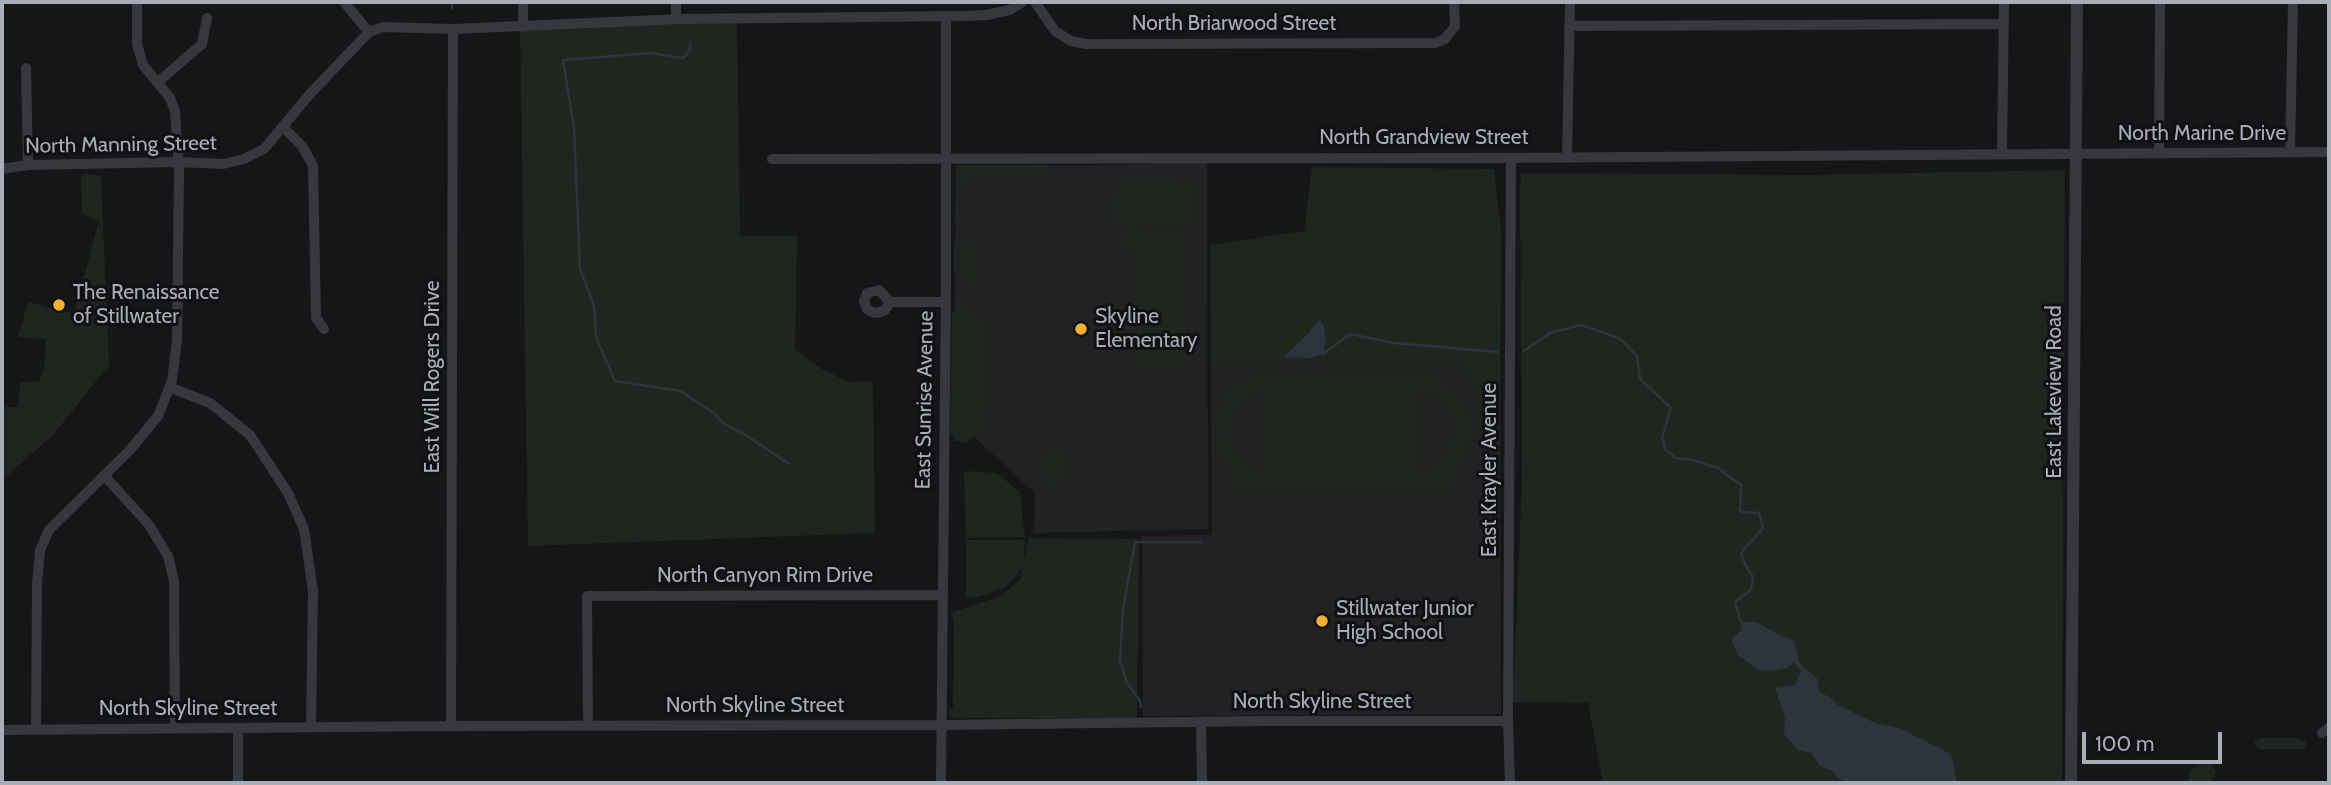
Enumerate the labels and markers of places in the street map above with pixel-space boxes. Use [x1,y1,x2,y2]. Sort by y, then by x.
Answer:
place label: The Renaissance of Stillwater [73,280,220,330]
marker: The Renaissance of Stillwater [51,297,67,313]
place label: Skyline Elementary [1095,304,1197,354]
marker: Skyline Elementary [1073,321,1089,337]
place label: Stillwater Junior High School [1336,596,1474,646]
marker: Stillwater Junior High School [1314,613,1330,629]

